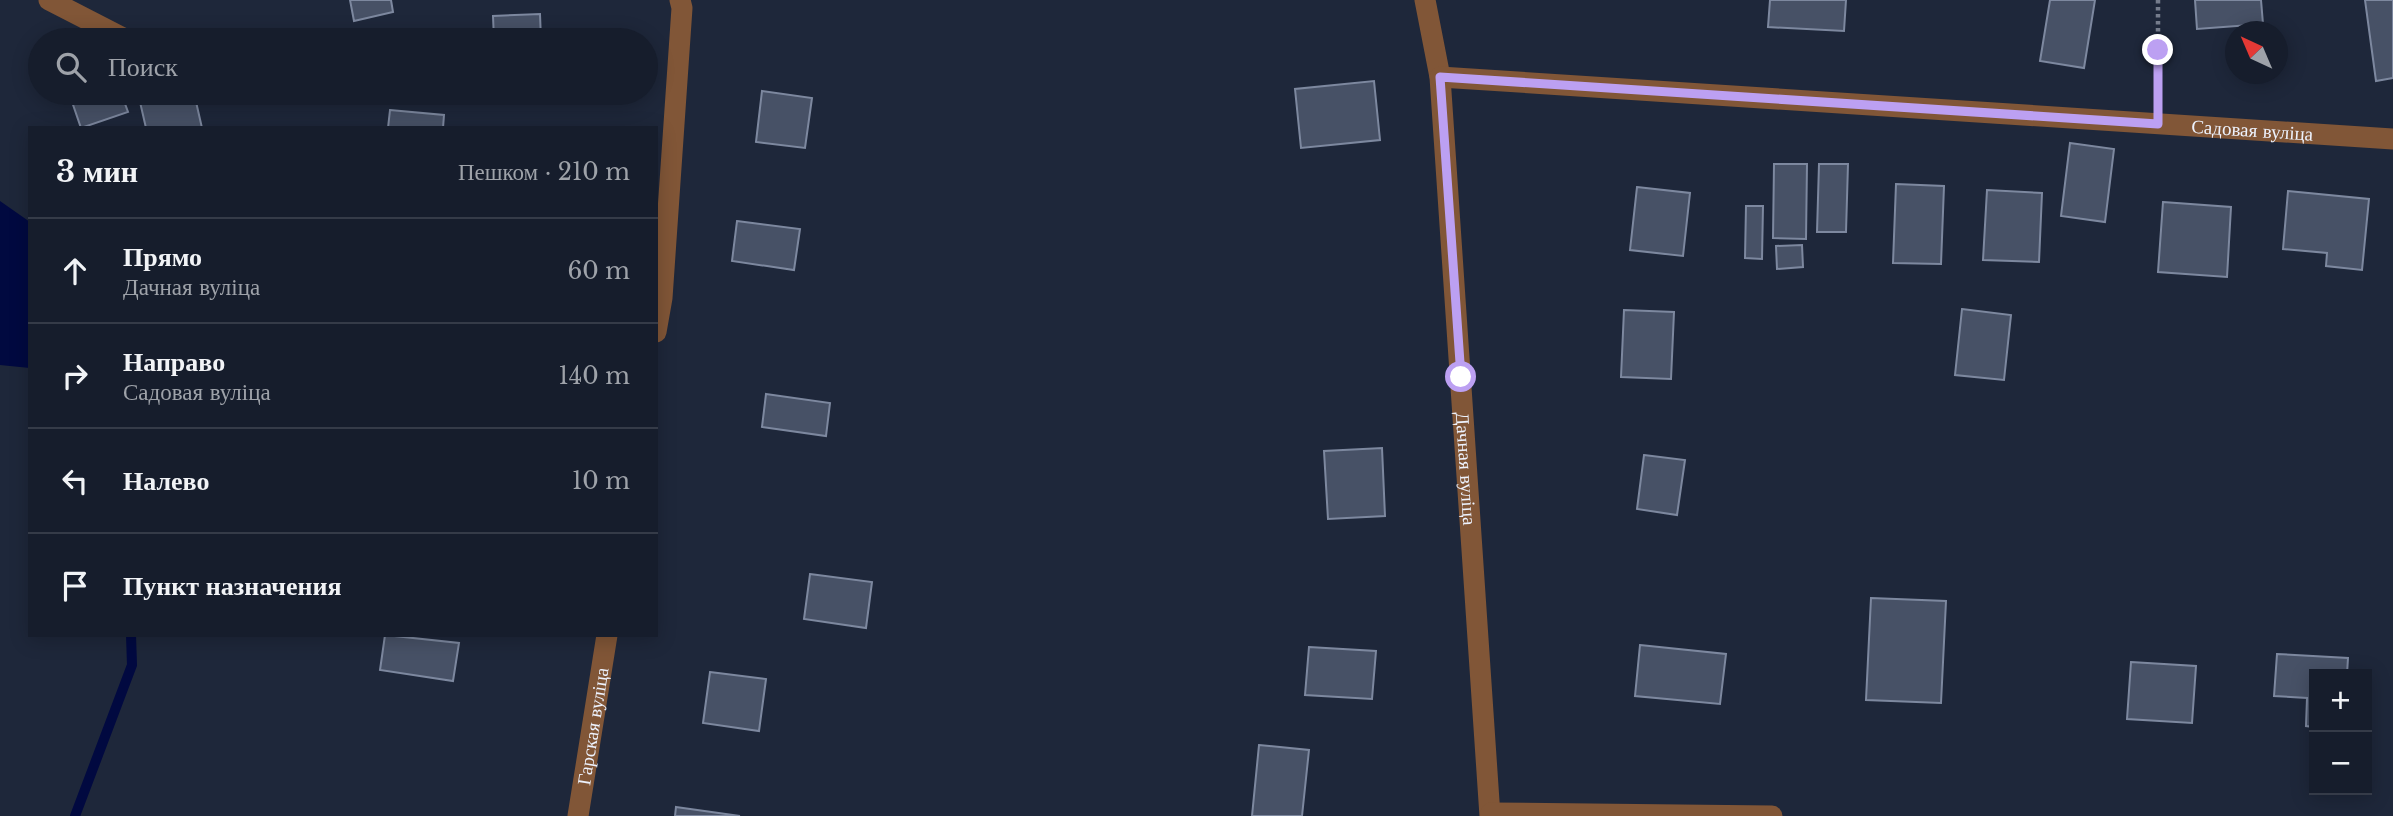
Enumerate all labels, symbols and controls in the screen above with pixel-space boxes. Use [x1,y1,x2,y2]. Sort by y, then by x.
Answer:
north arrow [2225,21,2288,84]
search box [28,28,658,105]
route end [2142,34,2173,65]
icon: search [52,48,90,86]
text: Поиск [108,51,178,83]
street label: Садовая вуліца [2191,114,2314,145]
text: 3 мин [56,153,138,190]
text: Пешком · 210 m [458,158,630,186]
text: Прямо [123,241,202,273]
icon: ahead [56,252,94,290]
text: 60 m [568,257,630,285]
text: Дачная вуліца [123,273,260,301]
text: Направо [123,346,225,378]
icon: right [56,357,94,395]
route start [1445,361,1476,392]
text: 140 m [559,362,630,390]
text: Садовая вуліца [123,378,271,406]
street label: Дачная вуліца [1451,411,1482,527]
icon: left [56,462,94,500]
text: Налево [123,465,209,497]
text: 10 m [572,467,630,495]
icon: arrive [56,567,94,605]
text: Пункт назначения [123,570,341,602]
street label: Гарская вуліца [572,665,613,787]
map controls [2309,669,2372,795]
button: + [2309,669,2372,732]
button: − [2309,732,2372,795]

